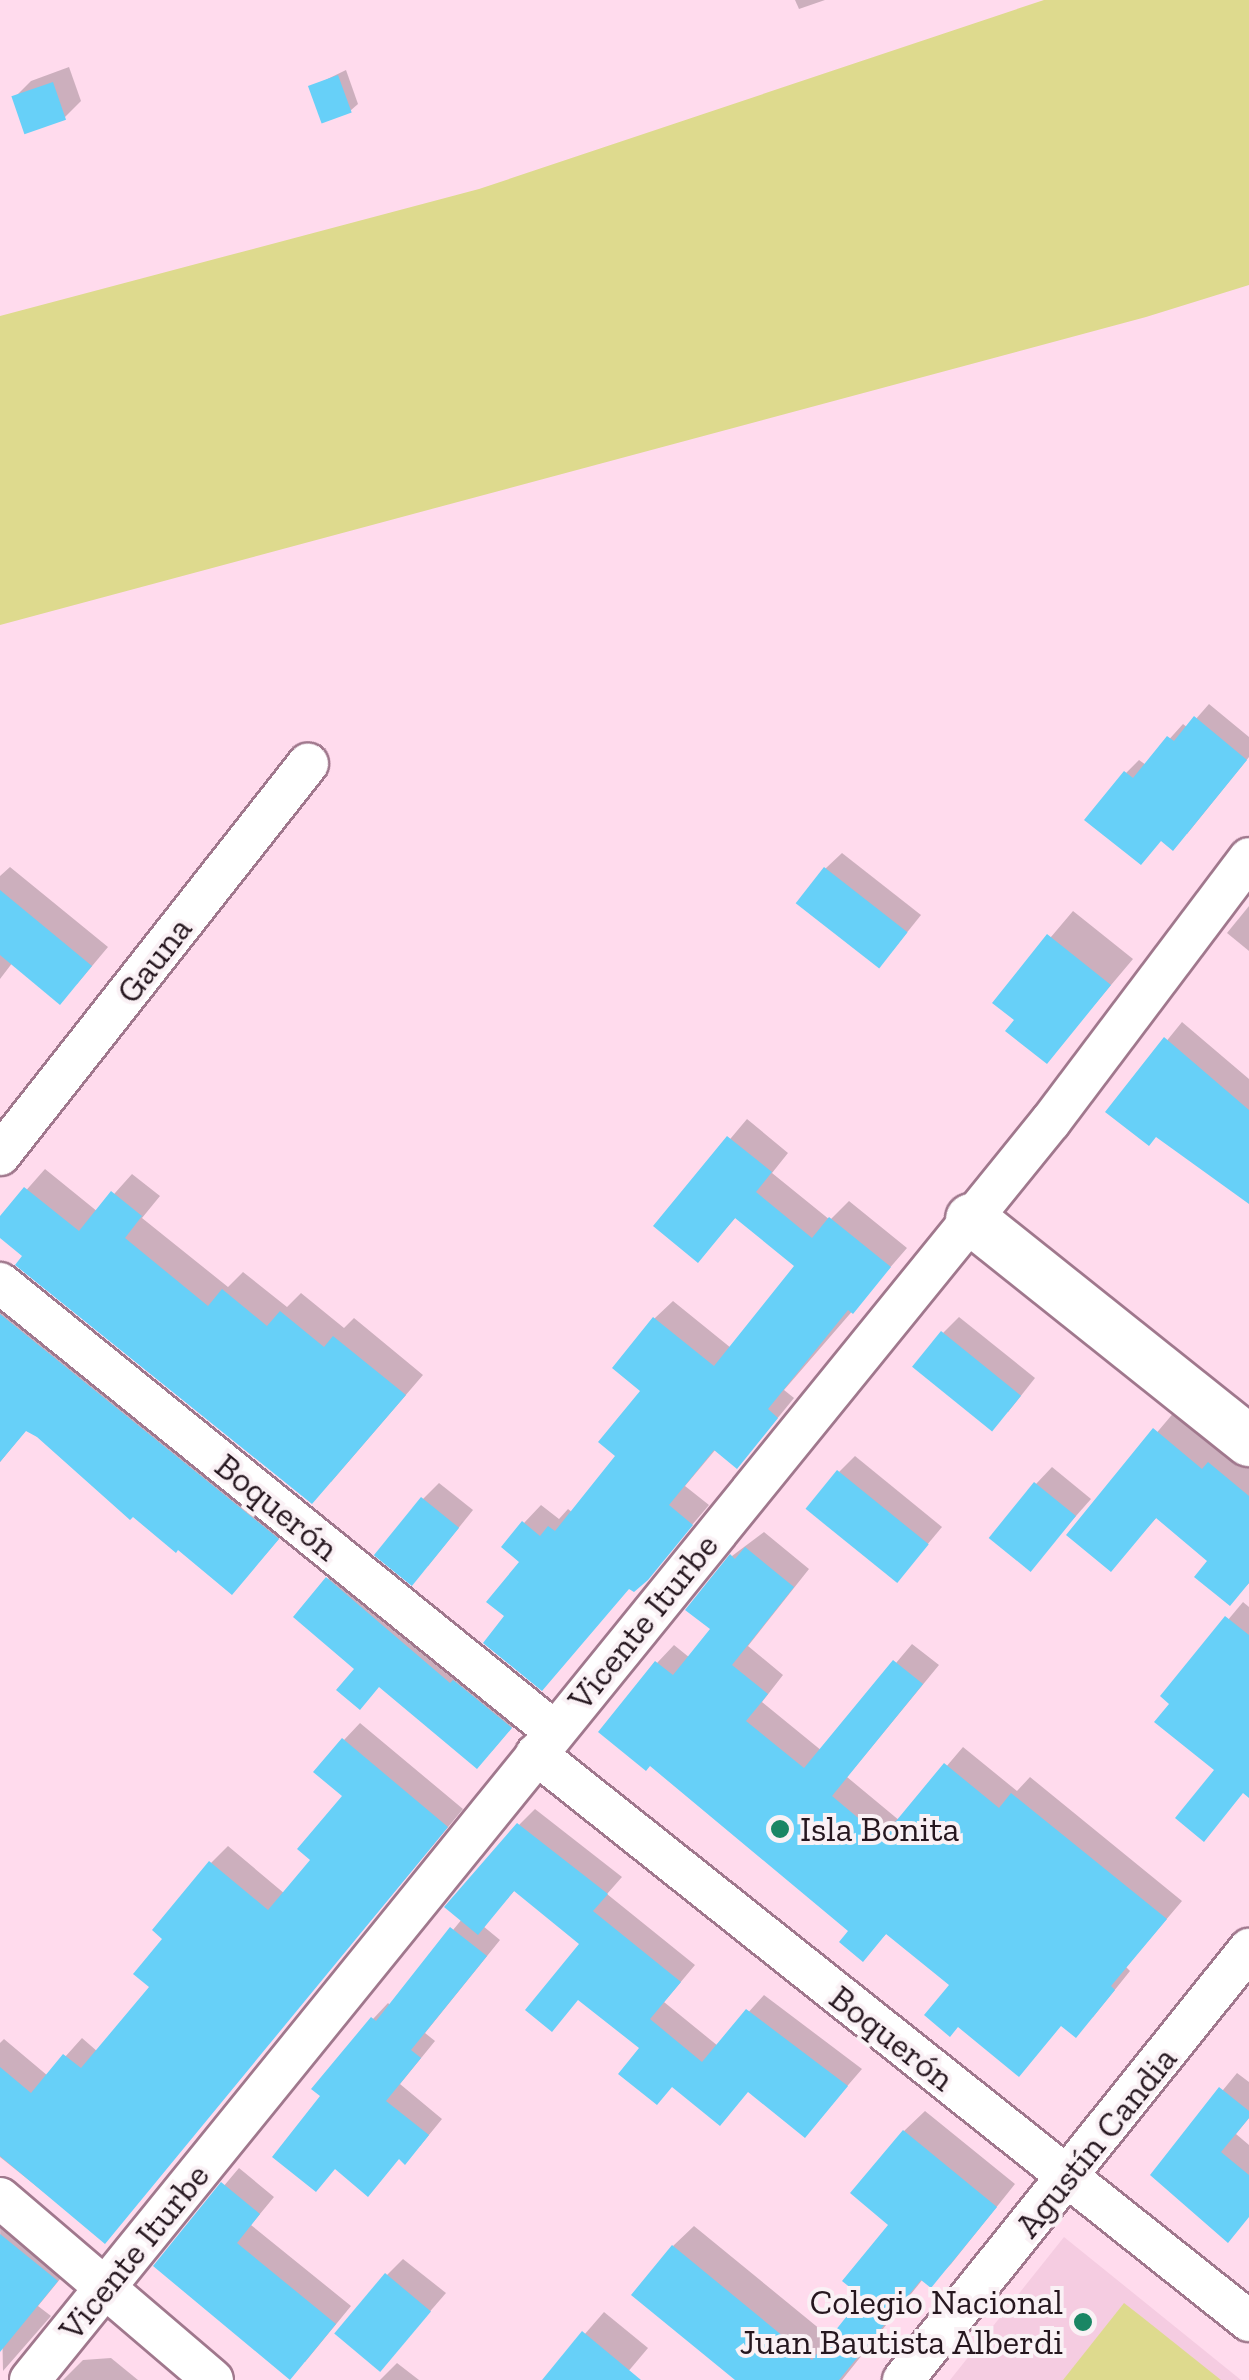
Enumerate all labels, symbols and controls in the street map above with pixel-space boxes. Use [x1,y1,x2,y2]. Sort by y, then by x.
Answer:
street label: Gauna [107,909,201,1011]
street label: Boquerón [207,1445,347,1569]
street label: Vicente Iturbe [559,1525,727,1719]
place label: Isla Bonita [800,1808,959,1850]
marker: Isla Bonita [769,1818,791,1840]
street label: Boquerón [821,1976,963,2100]
street label: Agustín Candia [1006,2038,1186,2246]
street label: Vicente Iturbe [50,2155,218,2349]
place label: Colegio Nacional Juan Bautista Alberdi [739,2281,1063,2363]
marker: Colegio Nacional Juan Bautista Alberdi [1072,2311,1094,2333]

